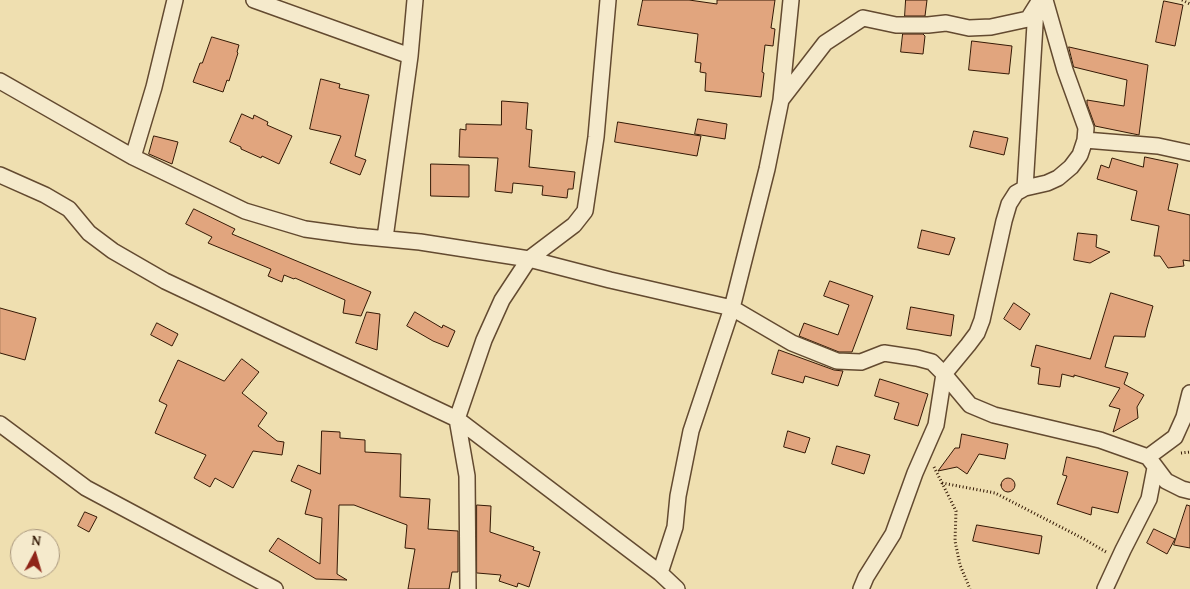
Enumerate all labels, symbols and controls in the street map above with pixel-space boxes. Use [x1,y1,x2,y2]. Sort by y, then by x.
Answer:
north arrow [10,529,60,579]
text: N [31,530,42,551]

